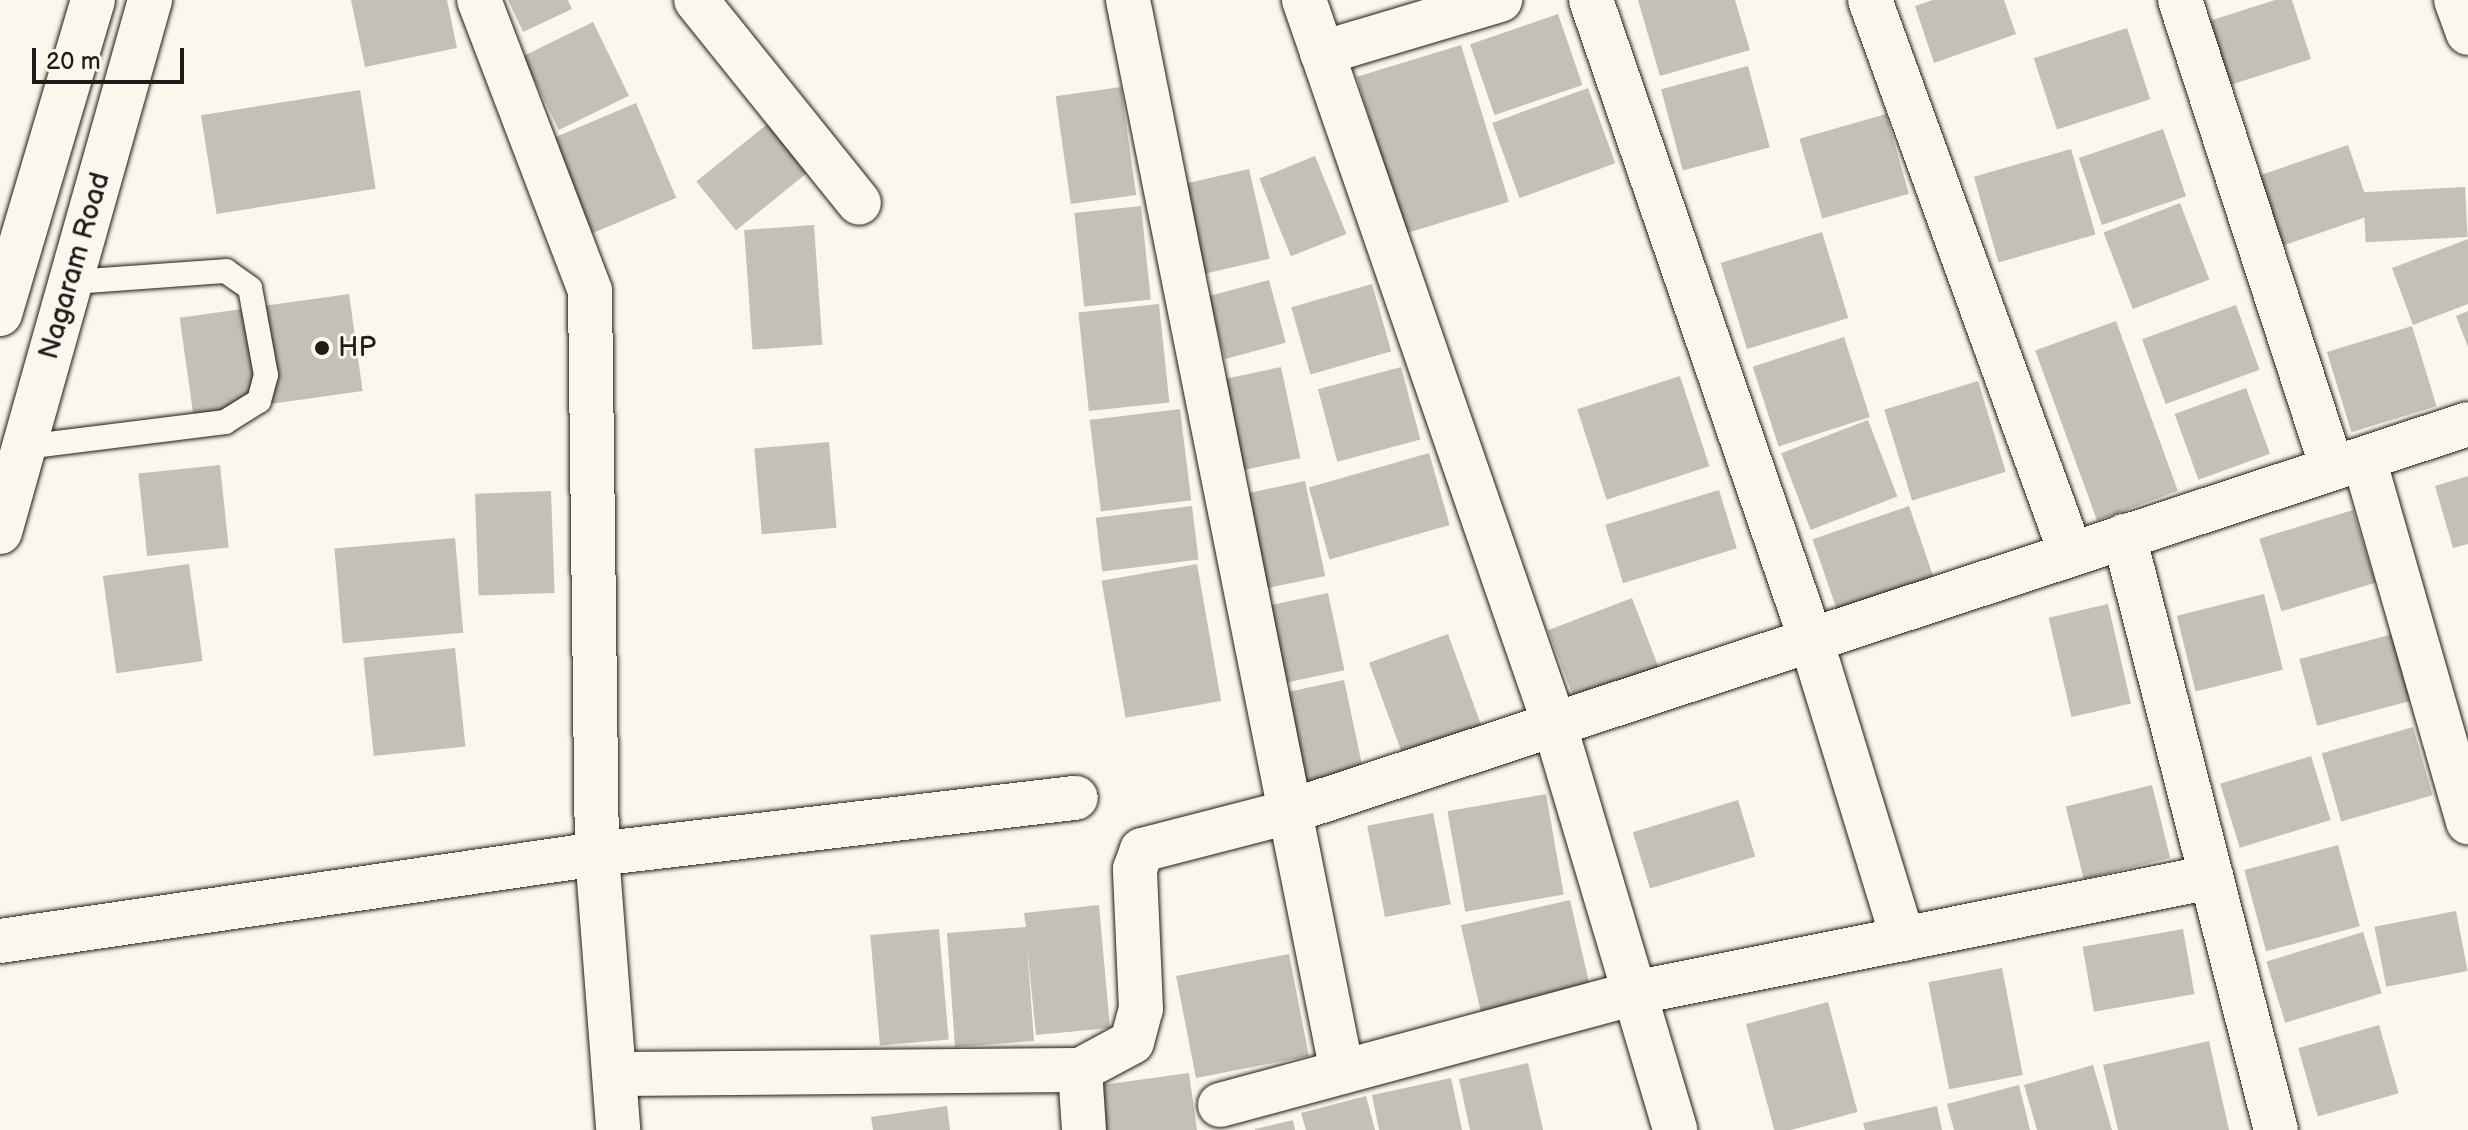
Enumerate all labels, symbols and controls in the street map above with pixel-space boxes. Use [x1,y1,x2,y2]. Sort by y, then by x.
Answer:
scale bar [36,32,188,82]
text: 20 m [46,47,101,76]
street label: Nagaram Road [32,169,118,363]
place label: HP [338,331,376,365]
marker: HP [313,339,331,357]

